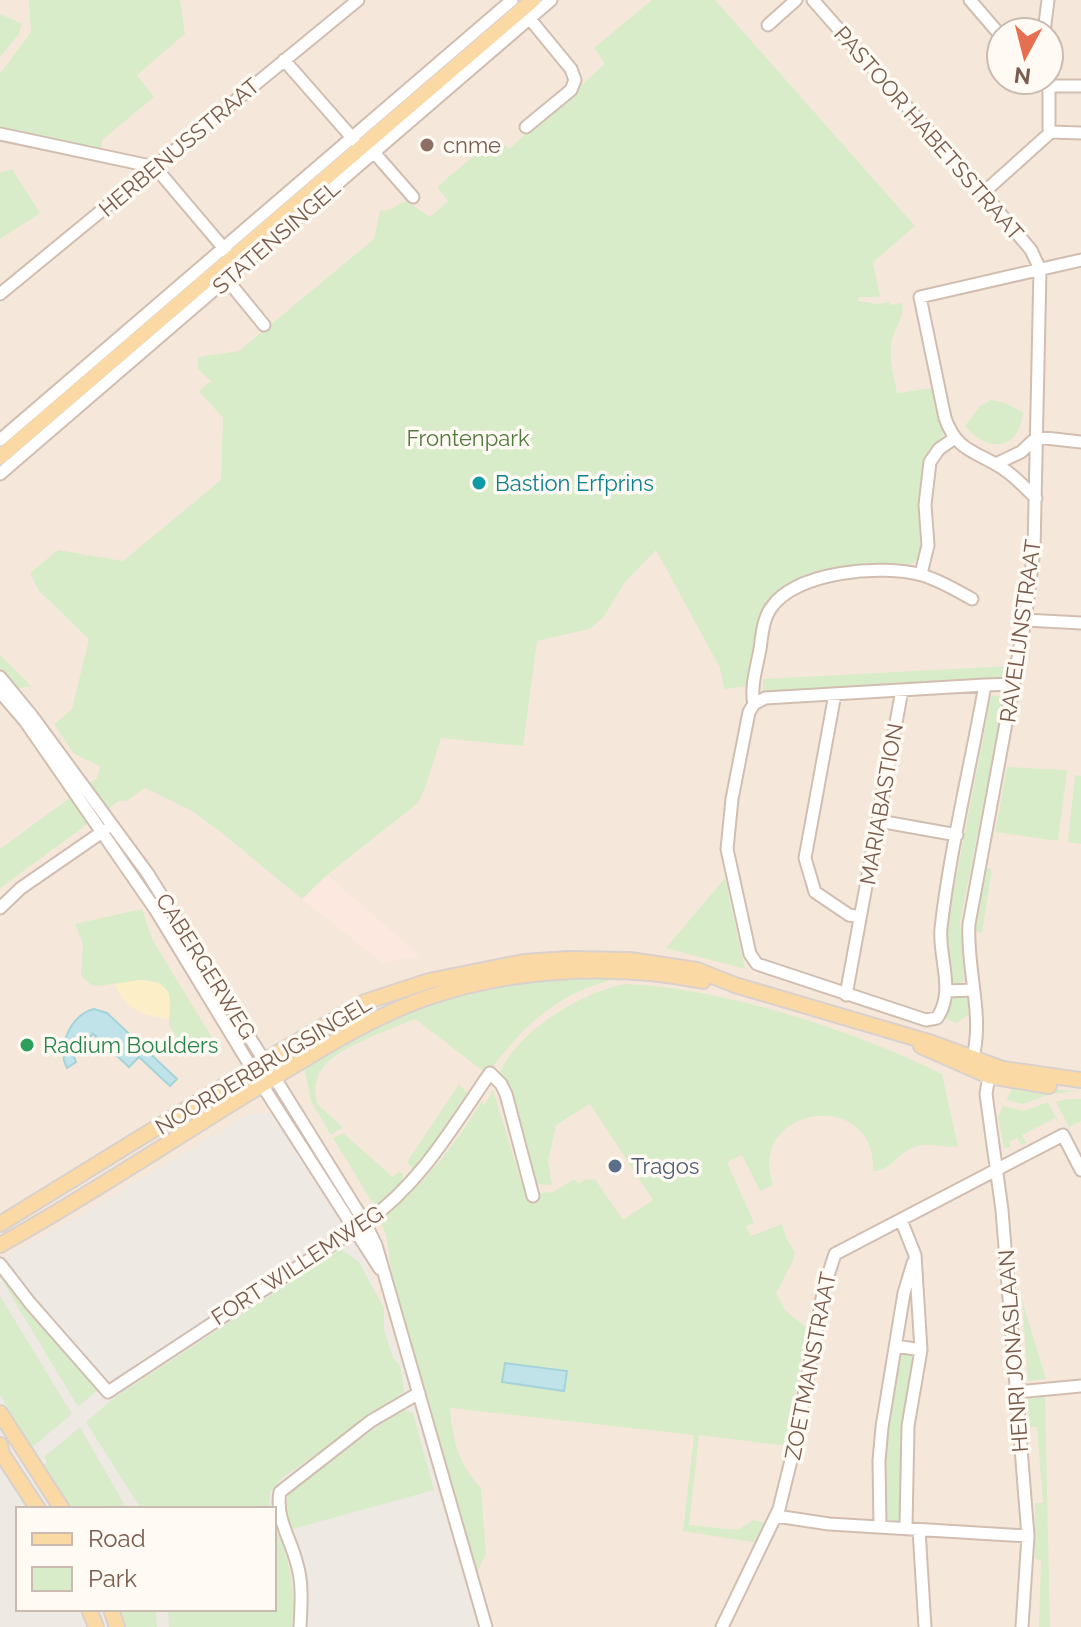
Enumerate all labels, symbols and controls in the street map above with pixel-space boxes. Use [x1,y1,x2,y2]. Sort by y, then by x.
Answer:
north arrow [985,16,1065,96]
street label: PASTOOR HABETSSTRAAT [829,21,1029,246]
text: N [1013,62,1032,90]
street label: HERBENUSSTRAAT [93,72,265,222]
place label: cnme [443,132,501,158]
marker: cnme [418,136,436,154]
street label: STATENSINGEL [207,175,345,299]
park label: Frontenpark [406,425,530,451]
place label: Bastion Erfprins [495,470,654,496]
marker: Bastion Erfprins [470,474,488,492]
street label: RAVELIJNSTRAAT [994,537,1046,724]
street label: MARIABASTION [854,721,908,887]
street label: CABERGERWEG [151,888,261,1044]
street label: NOORDERBRUGSINGEL [150,990,376,1140]
place label: Radium Boulders [43,1032,218,1058]
marker: Radium Boulders [18,1036,36,1054]
place label: Tragos [631,1153,699,1179]
marker: Tragos [606,1157,624,1175]
street label: FORT WILLEMWEG [206,1200,388,1330]
street label: HENRI JONASLAAN [993,1249,1033,1453]
street label: ZOETMANSTRAAT [779,1269,841,1462]
legend [16,1507,276,1611]
text: Road [88,1524,146,1553]
text: Park [88,1564,137,1593]

